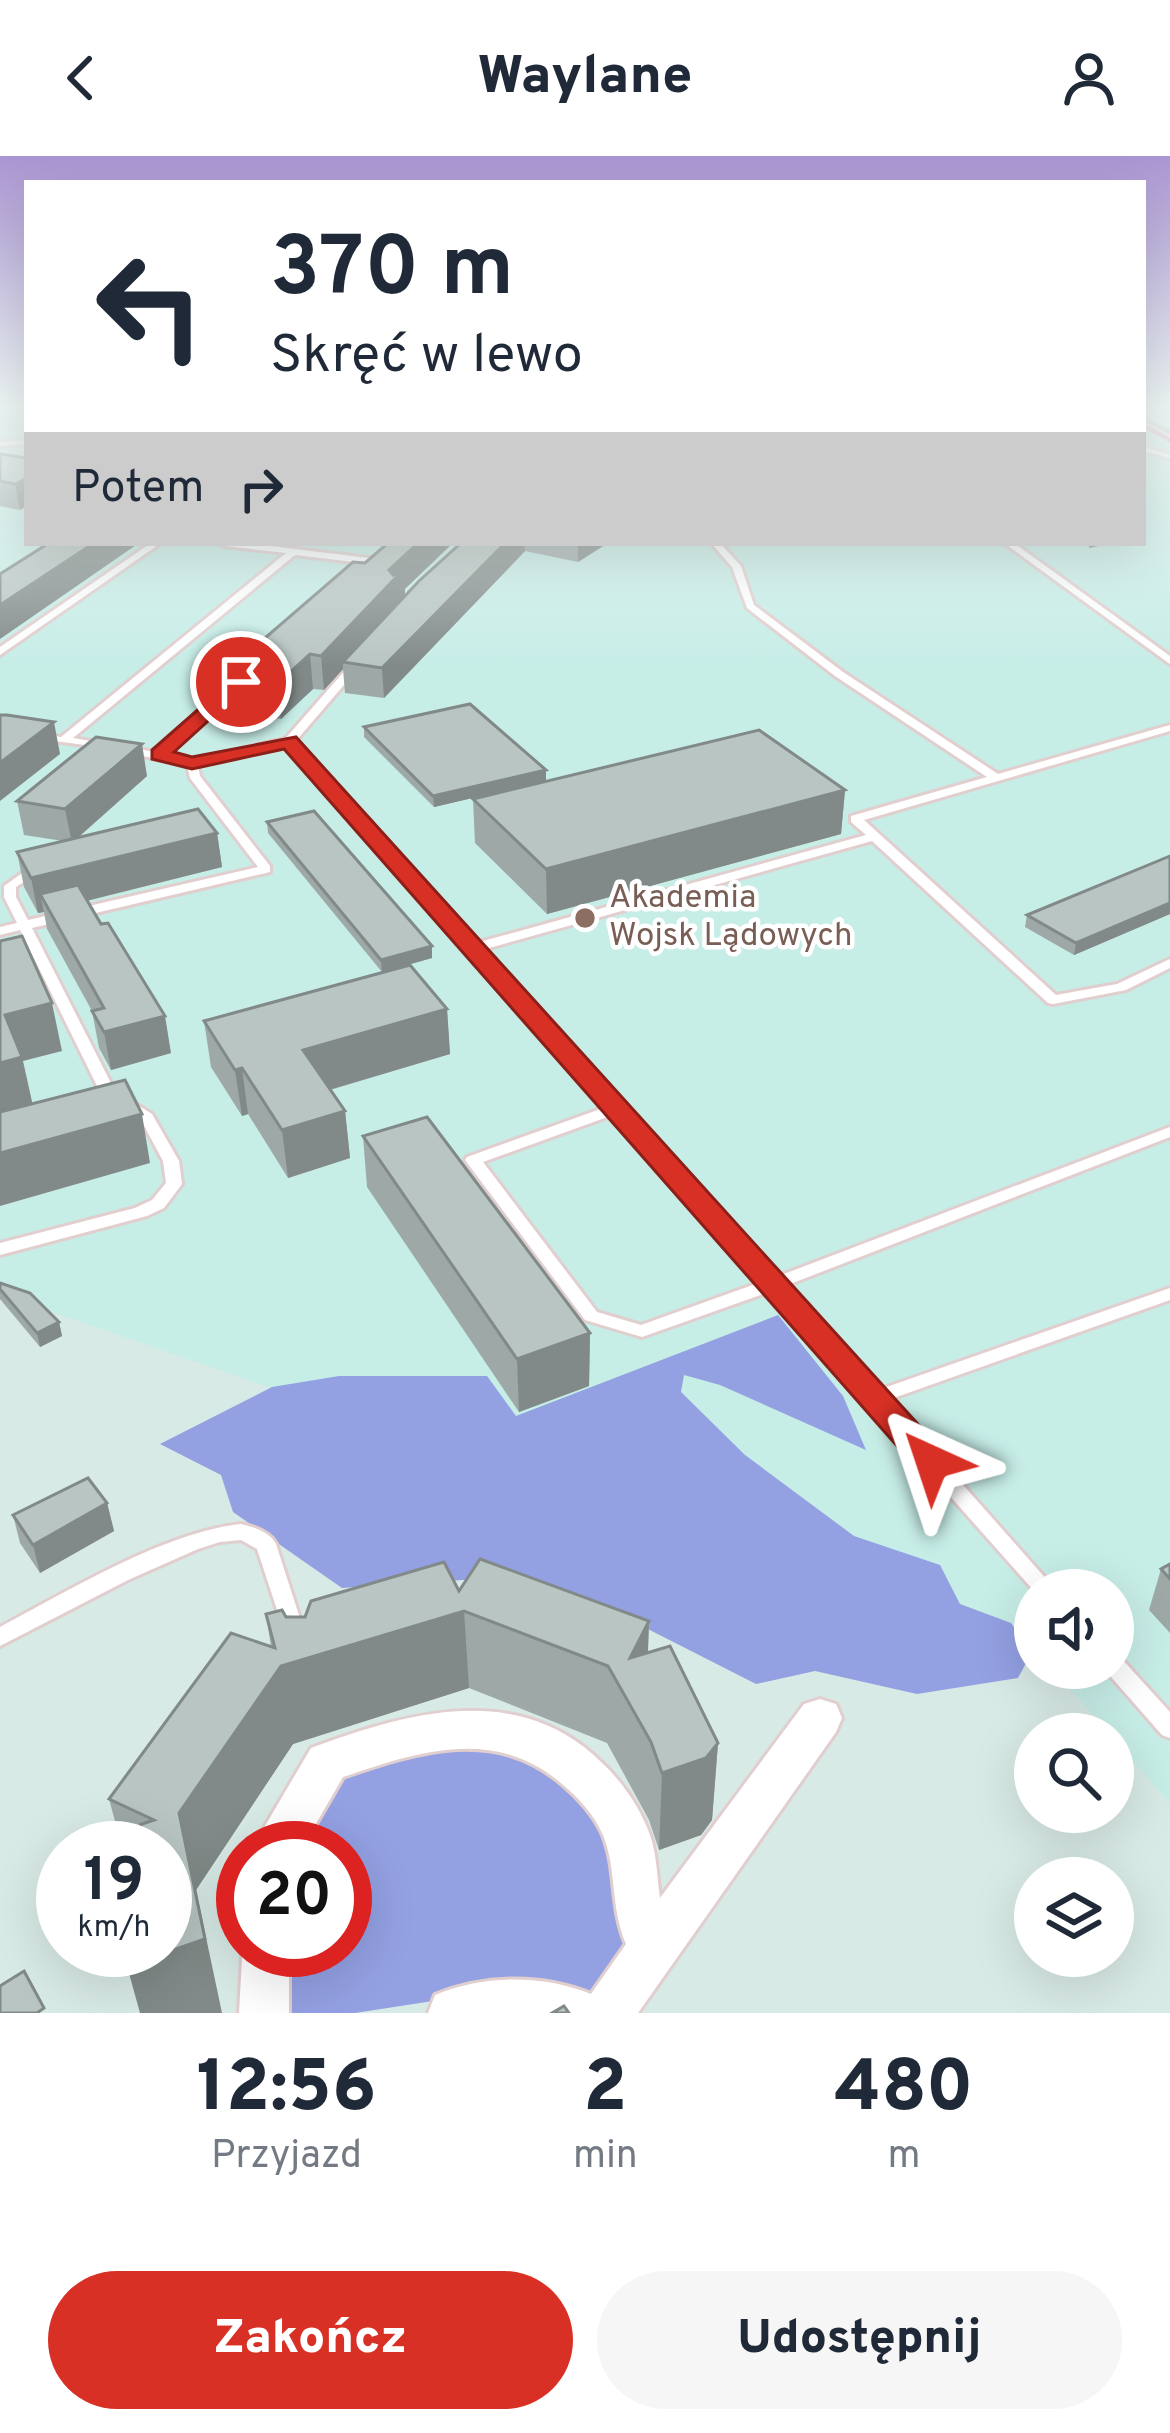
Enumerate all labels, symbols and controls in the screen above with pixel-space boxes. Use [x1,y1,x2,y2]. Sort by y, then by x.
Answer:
text: Waylane [478,44,692,113]
icon: back [48,45,114,111]
icon: person [1056,45,1122,111]
text: 370 m [270,219,514,325]
icon: left [72,228,228,384]
text: Skręć w lewo [270,323,583,392]
icon: right [228,456,294,522]
text: Potem [72,461,204,518]
pin [190,631,292,733]
icon: arrive [208,649,274,715]
place label: Akademia Wojsk Lądowych [609,878,853,958]
marker: Akademia Wojsk Lądowych [572,905,598,931]
position arrow [869,1399,995,1525]
map controls [1014,1569,1134,1977]
button: sound [1014,1569,1134,1689]
button: search [1014,1713,1134,1833]
speed limit sign: 20 [216,1821,372,1977]
text: 19 [84,1846,144,1922]
button: layers [1014,1857,1134,1977]
text: km/h [78,1910,150,1947]
text: 12:56 [197,2045,376,2137]
text: 2 [583,2045,627,2137]
text: 480 [834,2045,973,2137]
text: Przyjazd [211,2133,362,2182]
text: min [573,2133,638,2182]
text: m [887,2133,920,2182]
button: Zakończ [48,2271,573,2409]
button: Udostępnij [597,2271,1122,2409]

